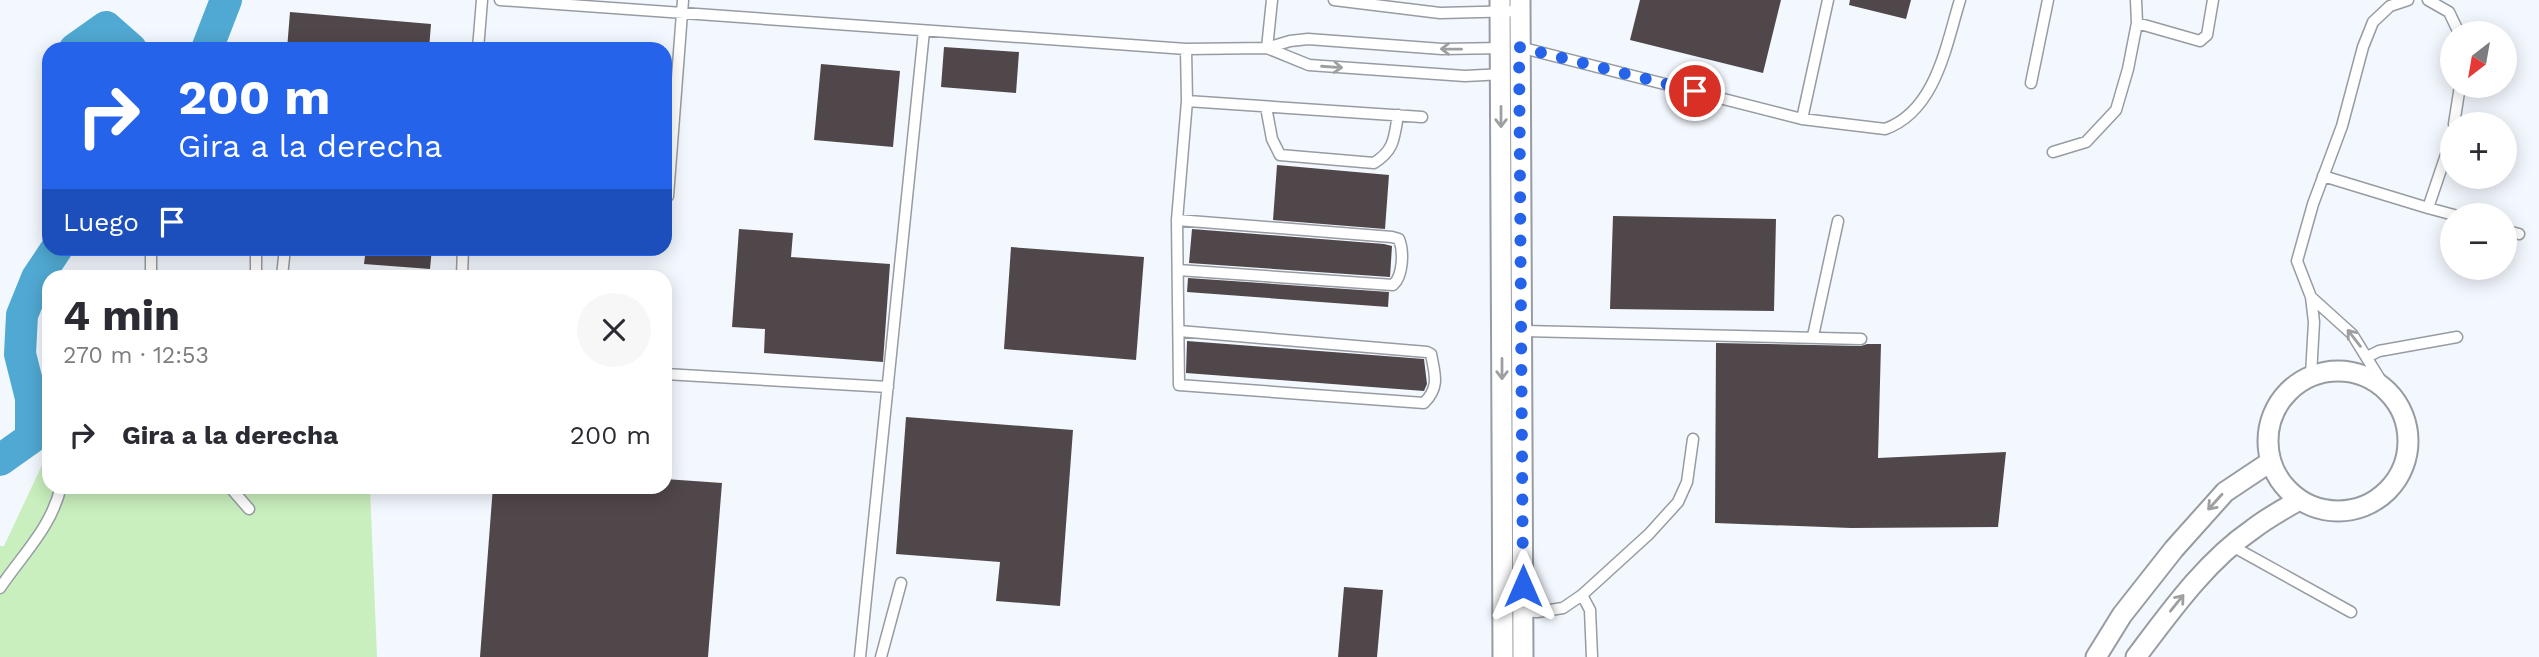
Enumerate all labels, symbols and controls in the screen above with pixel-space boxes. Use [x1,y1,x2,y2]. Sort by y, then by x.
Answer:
north arrow [2440,21,2516,98]
map controls [2440,21,2517,280]
one-way arrow [1440,42,1463,56]
one-way arrow [1320,61,1342,74]
pin [1665,61,1725,121]
text: 200 m [178,68,330,126]
icon: right [63,70,154,161]
icon: arrive [1676,72,1714,110]
one-way arrow [1494,105,1508,128]
button: + [2440,112,2517,189]
text: Gira a la derecha [178,127,442,165]
icon: arrive [153,203,191,241]
button: − [2440,203,2517,280]
text: Luego [63,207,139,237]
text: 4 min [63,291,180,340]
button: close [577,293,651,367]
one-way arrow [2346,330,2361,348]
text: 270 m · 12:53 [63,342,209,369]
one-way arrow [1495,357,1509,380]
icon: right [63,416,101,454]
text: Gira a la derecha [122,420,338,450]
text: 200 m [570,420,651,450]
one-way arrow [2207,493,2224,510]
position arrow [1486,549,1560,623]
one-way arrow [2170,594,2185,612]

